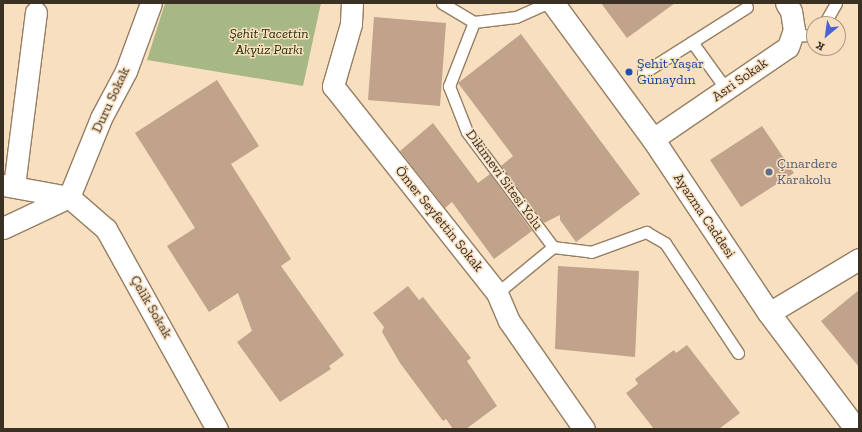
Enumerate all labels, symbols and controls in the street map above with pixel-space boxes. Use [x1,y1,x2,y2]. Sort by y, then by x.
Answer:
north arrow [806,16,846,56]
park label: Şehit Tacettin Akyüz Parkı [229,26,309,58]
text: K [814,39,827,54]
street label: Asri Sokak [709,55,771,105]
place label: Şehit Yaşar Günaydın [637,56,704,88]
street label: Duru Sokak [88,64,134,136]
marker: Şehit Yaşar Günaydın [624,67,634,77]
street label: Dikimevi Sitesi Yolu [462,126,546,234]
place label: Çınardere Karakolu [777,156,837,188]
street label: Ömer Seyfettin Sokak [391,163,487,275]
marker: Çınardere Karakolu [764,167,774,177]
street label: Ayazma Caddesi [669,170,739,262]
street label: Çelik Sokak [126,273,176,341]

